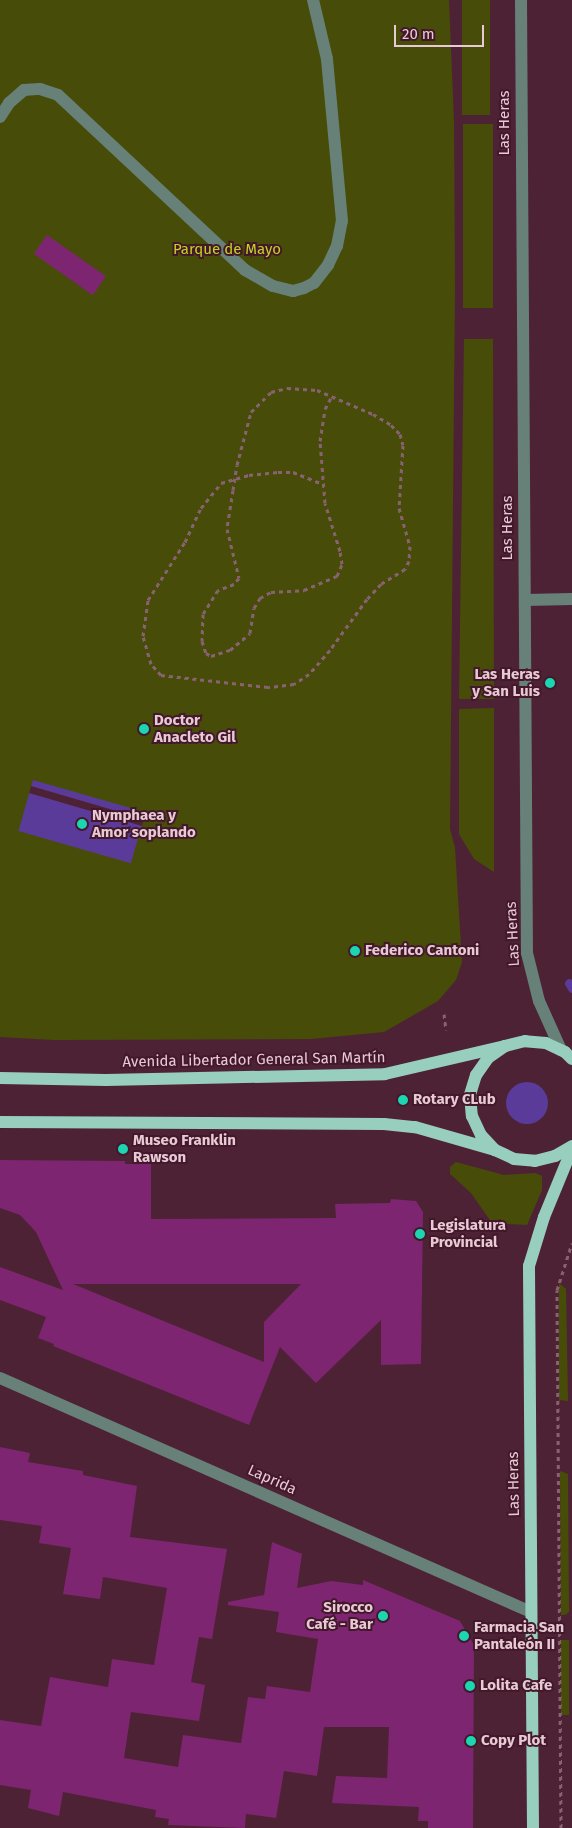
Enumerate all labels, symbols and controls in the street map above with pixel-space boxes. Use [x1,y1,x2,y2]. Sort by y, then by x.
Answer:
scale bar [397,15,487,47]
text: 20 m [402,25,435,43]
street label: Las Heras [496,91,514,155]
park label: Parque de Mayo [173,241,281,259]
street label: Las Heras [499,496,517,560]
place label: Las Heras y San Luis [472,665,540,700]
marker: Las Heras y San Luis [544,677,556,689]
place label: Doctor Anacleto Gil [154,711,236,746]
marker: Doctor Anacleto Gil [138,723,150,735]
place label: Nymphaea y Amor soplando [92,806,196,841]
marker: Nymphaea y Amor soplando [76,818,88,830]
street label: Las Heras [502,901,524,967]
place label: Federico Cantoni [365,942,479,960]
marker: Federico Cantoni [349,945,361,957]
street label: Avenida Libertador General San Martín [122,1049,386,1071]
place label: Rotary CLub [413,1091,496,1109]
marker: Rotary CLub [397,1094,409,1106]
place label: Museo Franklin Rawson [133,1131,236,1166]
marker: Museo Franklin Rawson [117,1143,129,1155]
place label: Legislatura Provincial [430,1216,506,1251]
marker: Legislatura Provincial [414,1228,426,1240]
street label: Las Heras [504,1451,524,1517]
street label: Laprida [245,1461,299,1499]
place label: Sirocco Café - Bar [306,1598,373,1633]
marker: Sirocco Café - Bar [377,1610,389,1622]
place label: Farmacia San Pantaleón II [474,1618,564,1653]
marker: Farmacia San Pantaleón II [458,1630,470,1642]
place label: Lolita Cafe [480,1677,552,1695]
marker: Lolita Cafe [464,1680,476,1692]
place label: Copy Plot [481,1732,546,1750]
marker: Copy Plot [465,1735,477,1747]

